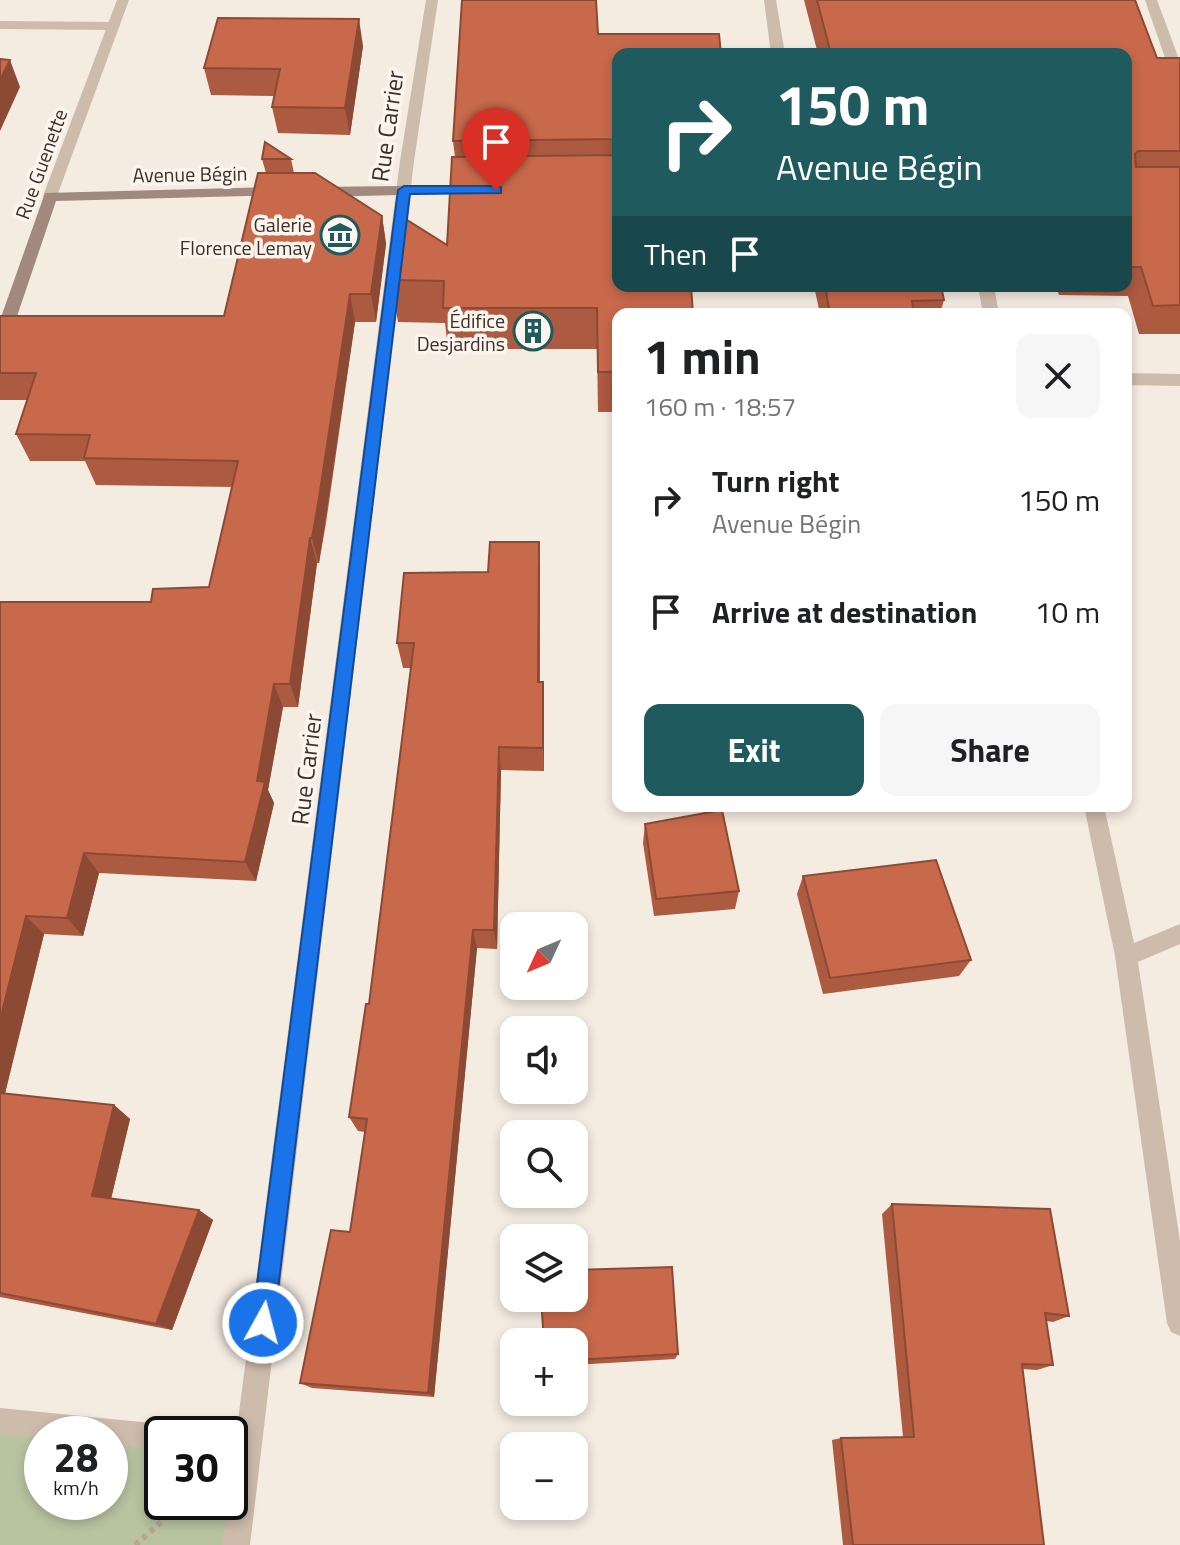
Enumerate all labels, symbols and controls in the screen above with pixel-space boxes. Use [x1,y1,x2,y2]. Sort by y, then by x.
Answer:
text: 150 m [776,62,929,147]
street label: Rue Carrier [361,68,413,184]
icon: right [644,80,748,184]
street label: Rue Guenette [7,105,75,223]
pin [462,108,530,190]
icon: arrive [474,120,518,164]
text: Avenue Bégin [776,139,983,194]
street label: Avenue Bégin [132,158,248,190]
place label: Galerie Florence Lemay [180,209,312,263]
museum icon: Galerie Florence Lemay [319,214,361,256]
text: Then [644,231,707,277]
icon: arrive [723,232,767,276]
place label: Édifice Desjardins [417,305,505,359]
building icon: Édifice Desjardins [512,310,554,352]
text: 1 min [644,320,761,393]
button: close [1016,334,1100,418]
text: 160 m · 18:57 [644,387,796,426]
text: Turn right [712,458,840,504]
text: 150 m [1018,477,1100,523]
icon: right [644,478,688,522]
text: Avenue Bégin [712,504,861,543]
text: Arrive at destination [712,589,977,635]
text: 10 m [1035,589,1100,635]
icon: arrive [644,590,688,634]
button: Exit [644,704,864,796]
button: Share [880,704,1100,796]
street label: Rue Carrier [281,711,331,827]
north arrow [500,912,588,1000]
map controls [500,912,588,1520]
button: sound [500,1016,588,1104]
button: search [500,1120,588,1208]
button: layers [500,1224,588,1312]
position arrow [221,1281,305,1365]
button: + [500,1328,588,1416]
speed limit sign: 30 [144,1416,248,1520]
text: 28 [54,1427,98,1488]
button: − [500,1432,588,1520]
text: km/h [53,1472,99,1503]

